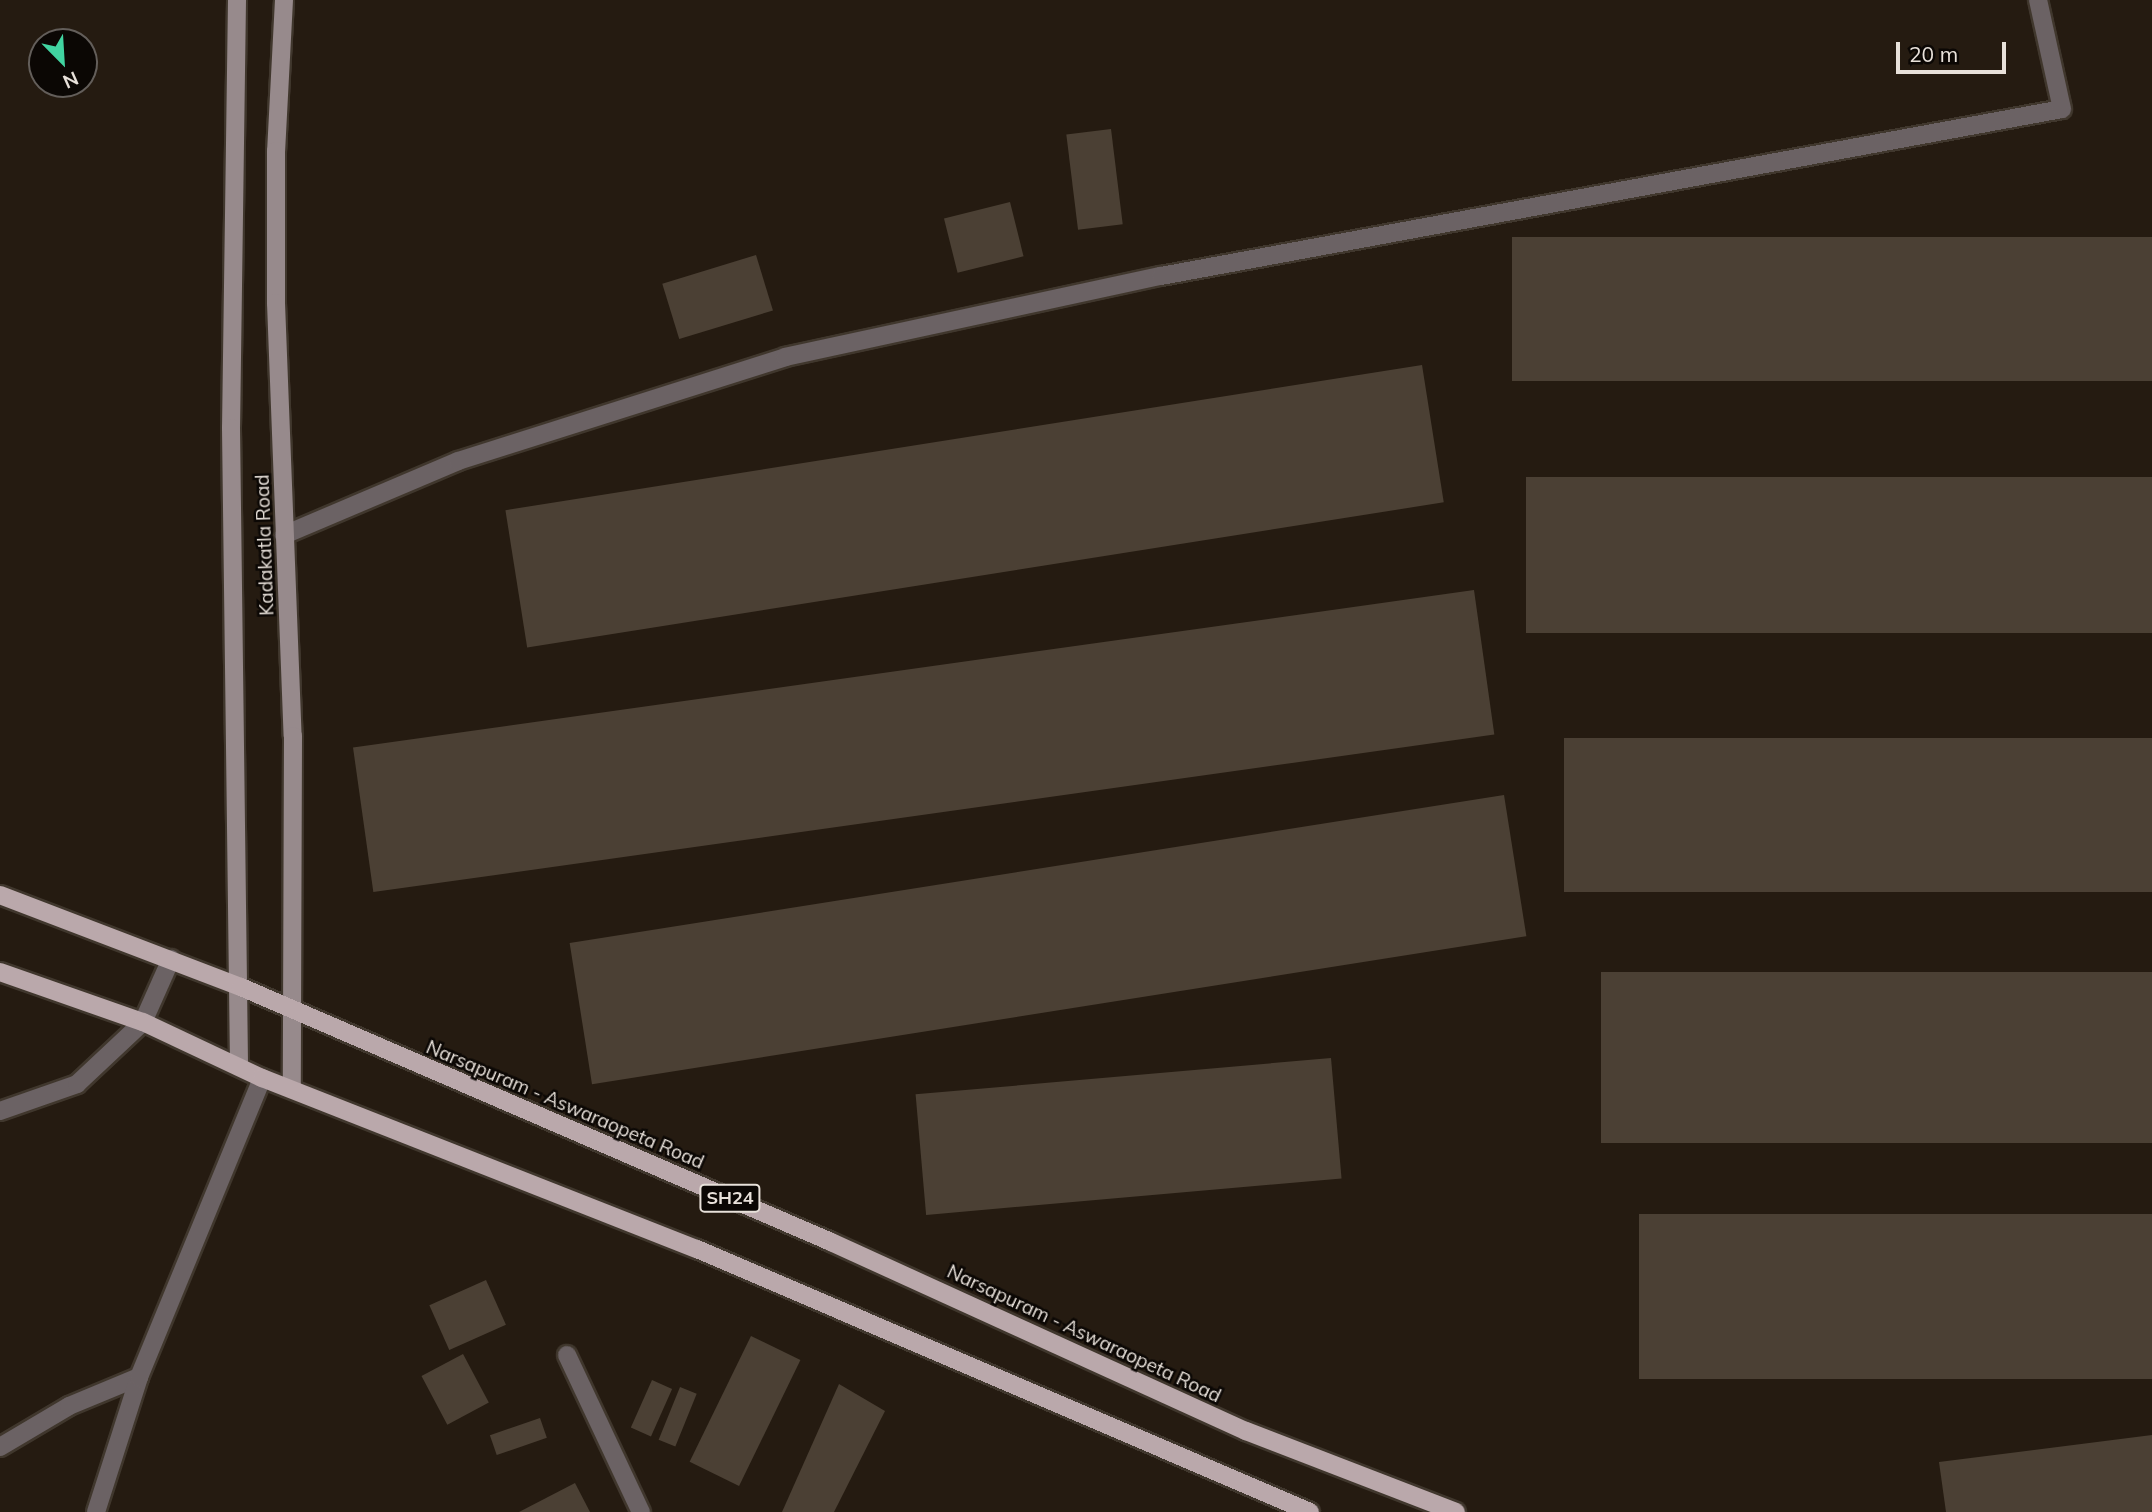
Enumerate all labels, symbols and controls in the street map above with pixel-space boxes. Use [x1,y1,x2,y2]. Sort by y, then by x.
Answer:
north arrow [28,28,98,98]
scale bar [1900,28,2010,72]
text: 20 m [1909,41,1958,67]
text: N [59,66,82,94]
street label: Kadakatla Road [251,474,279,616]
street label: Narsapuram - Aswaraopeta Road [423,1036,707,1174]
road number: SH24 [698,1184,762,1212]
street label: Narsapuram - Aswaraopeta Road [943,1260,1225,1408]

